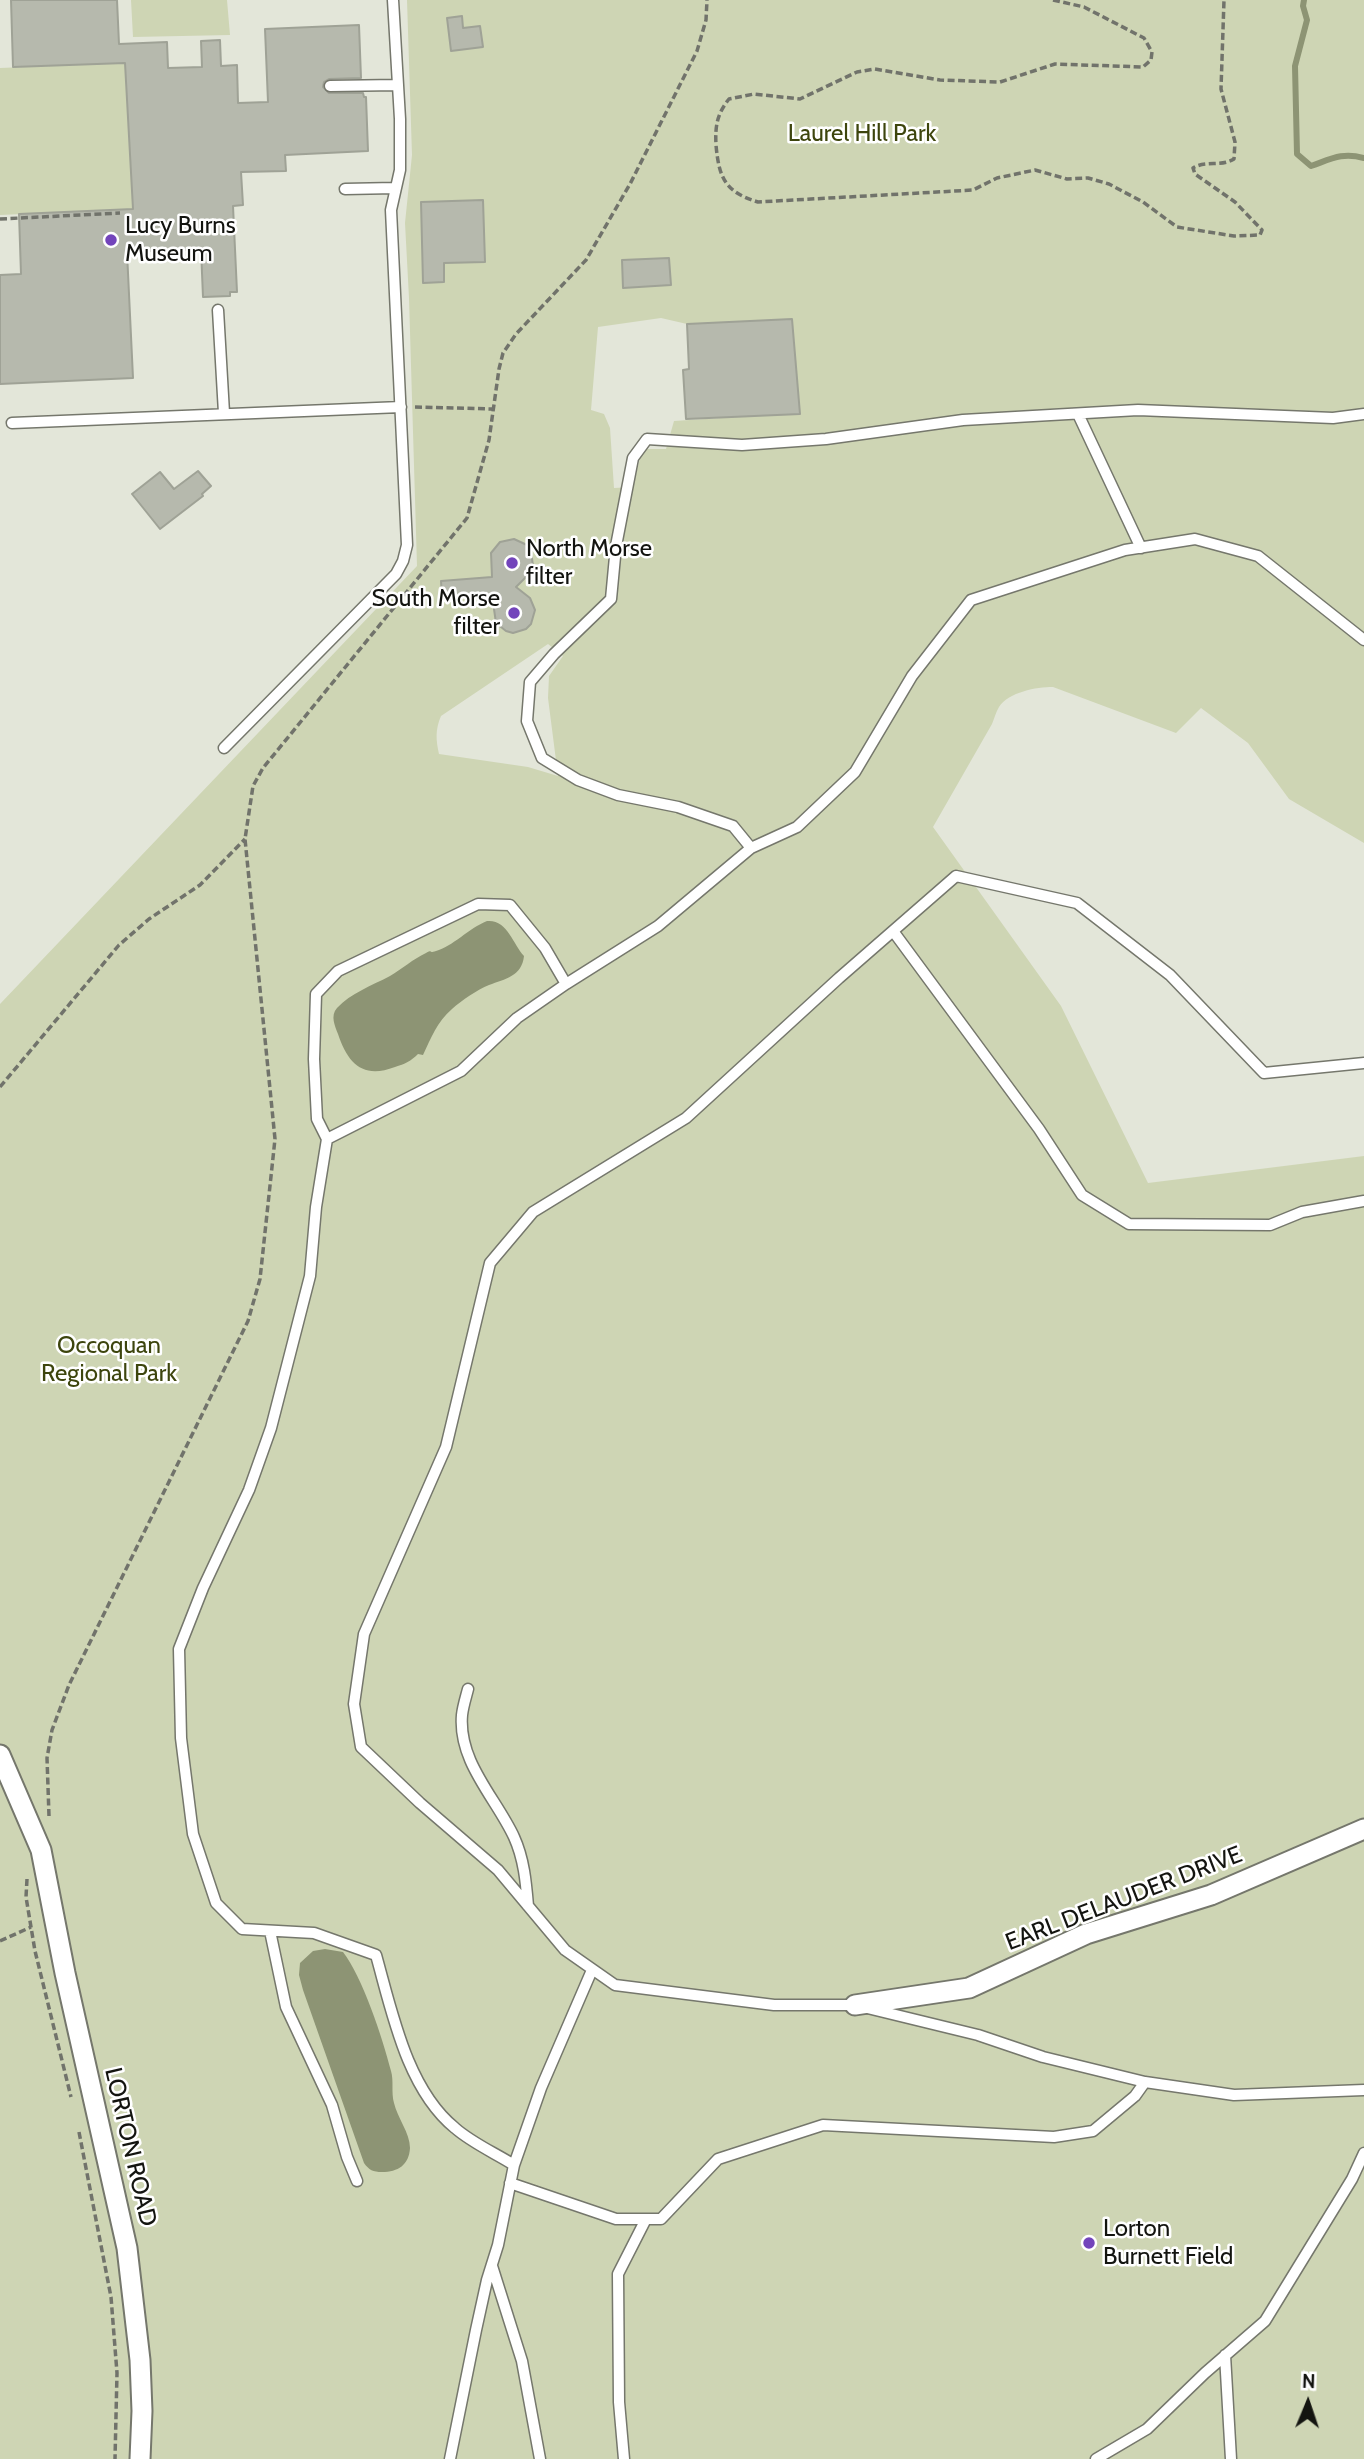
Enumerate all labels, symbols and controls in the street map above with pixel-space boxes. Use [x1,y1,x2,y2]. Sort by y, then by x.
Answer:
park label: Laurel Hill Park [788,120,936,148]
place label: Lucy Burns Museum [125,212,236,268]
marker: Lucy Burns Museum [103,232,119,248]
place label: North Morse filter [526,535,652,591]
marker: North Morse filter [504,555,520,571]
place label: South Morse filter [372,585,500,641]
marker: South Morse filter [506,605,522,621]
park label: Occoquan Regional Park [41,1332,177,1388]
street label: EARL DELAUDER DRIVE [1002,1841,1246,1957]
street label: LORTON ROAD [98,2065,162,2229]
place label: Lorton Burnett Field [1103,2215,1233,2271]
marker: Lorton Burnett Field [1081,2235,1097,2251]
north arrow [1273,2368,1343,2438]
text: N [1302,2370,1316,2393]

